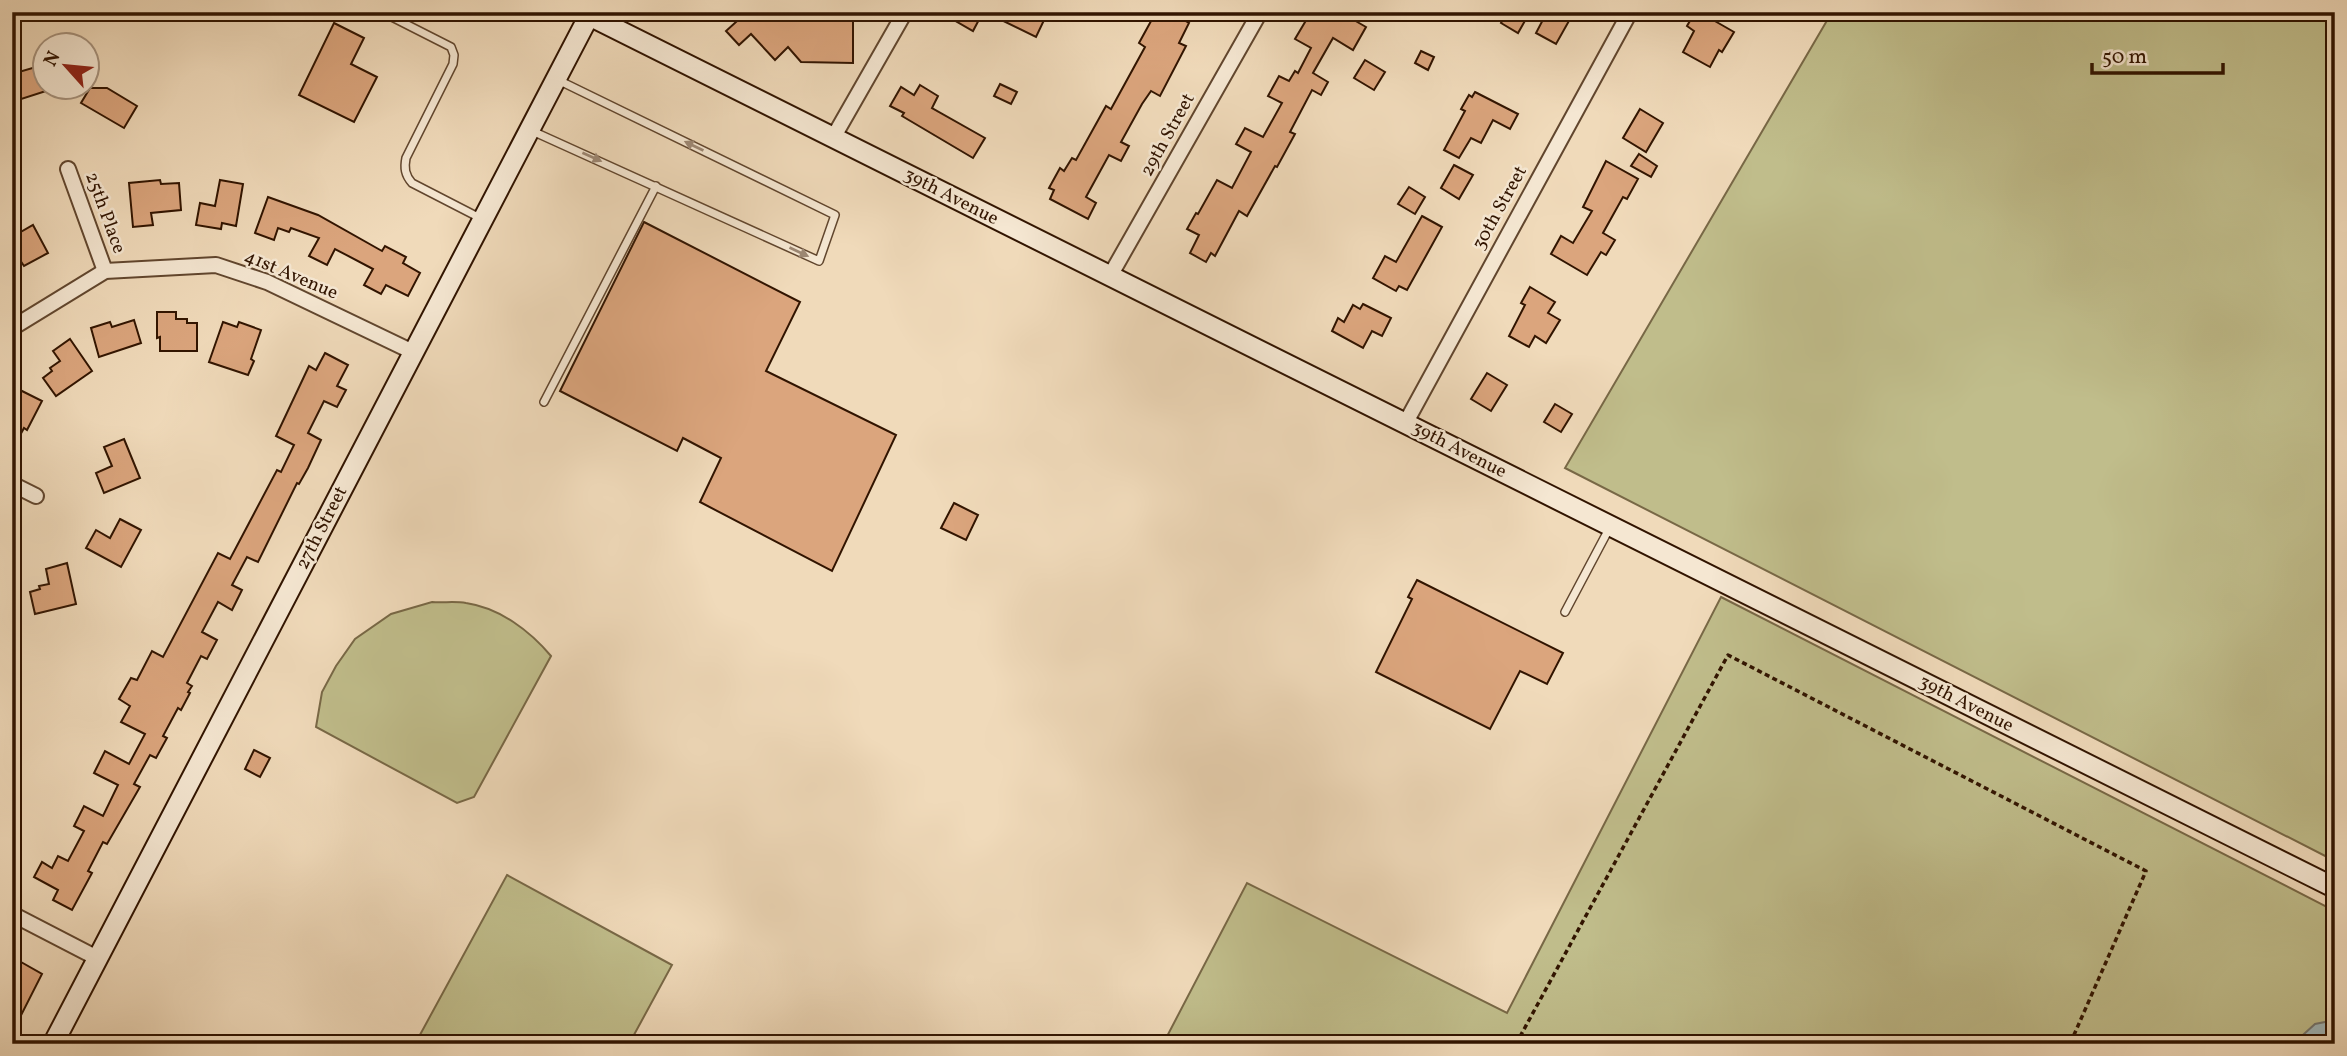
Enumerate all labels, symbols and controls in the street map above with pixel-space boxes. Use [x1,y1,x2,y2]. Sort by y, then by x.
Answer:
north arrow [32,32,102,102]
scale bar [2092,32,2223,76]
text: 50 m [2102,43,2147,72]
text: N [38,47,67,71]
street label: 29th Street [1134,88,1202,181]
one-way arrow [684,141,704,152]
one-way arrow [582,151,602,163]
street label: 30th Street [1466,161,1534,255]
street label: 39th Avenue [899,162,1003,232]
street label: 25th Place [78,169,132,257]
street label: 41st Avenue [240,244,342,306]
one-way arrow [789,246,809,258]
street label: 39th Avenue [1407,415,1511,485]
street label: 27th Street [290,481,354,574]
street label: 39th Avenue [1914,669,2018,739]

